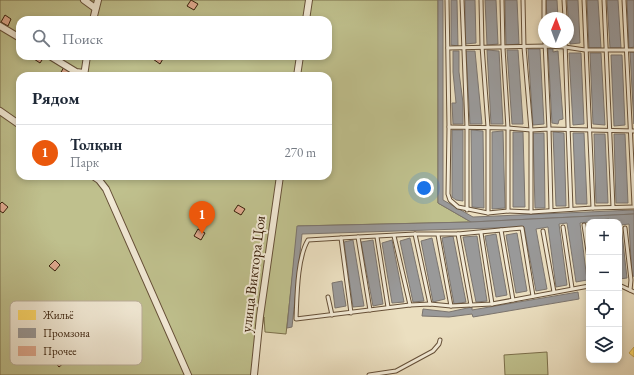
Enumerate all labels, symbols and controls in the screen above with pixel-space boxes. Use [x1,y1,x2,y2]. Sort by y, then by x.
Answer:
north arrow [538,12,574,48]
search box [16,16,332,60]
icon: search [30,27,52,49]
text: Поиск [62,29,103,48]
text: Рядом [32,87,80,109]
text: Толқын [70,135,122,154]
text: 1 [42,144,48,161]
text: 270 m [285,144,316,161]
text: Парк [70,154,99,171]
your location [414,178,434,198]
pin: 1 [189,201,215,234]
street label: улица Виктора Цоя [236,214,269,333]
map controls [586,219,622,363]
button: + [586,219,622,255]
button: − [586,255,622,291]
button: locate [586,291,622,327]
legend [10,301,142,365]
text: Жильё [42,308,74,322]
text: Промзона [43,326,90,340]
button: layers [586,327,622,363]
text: Прочее [43,344,77,358]

